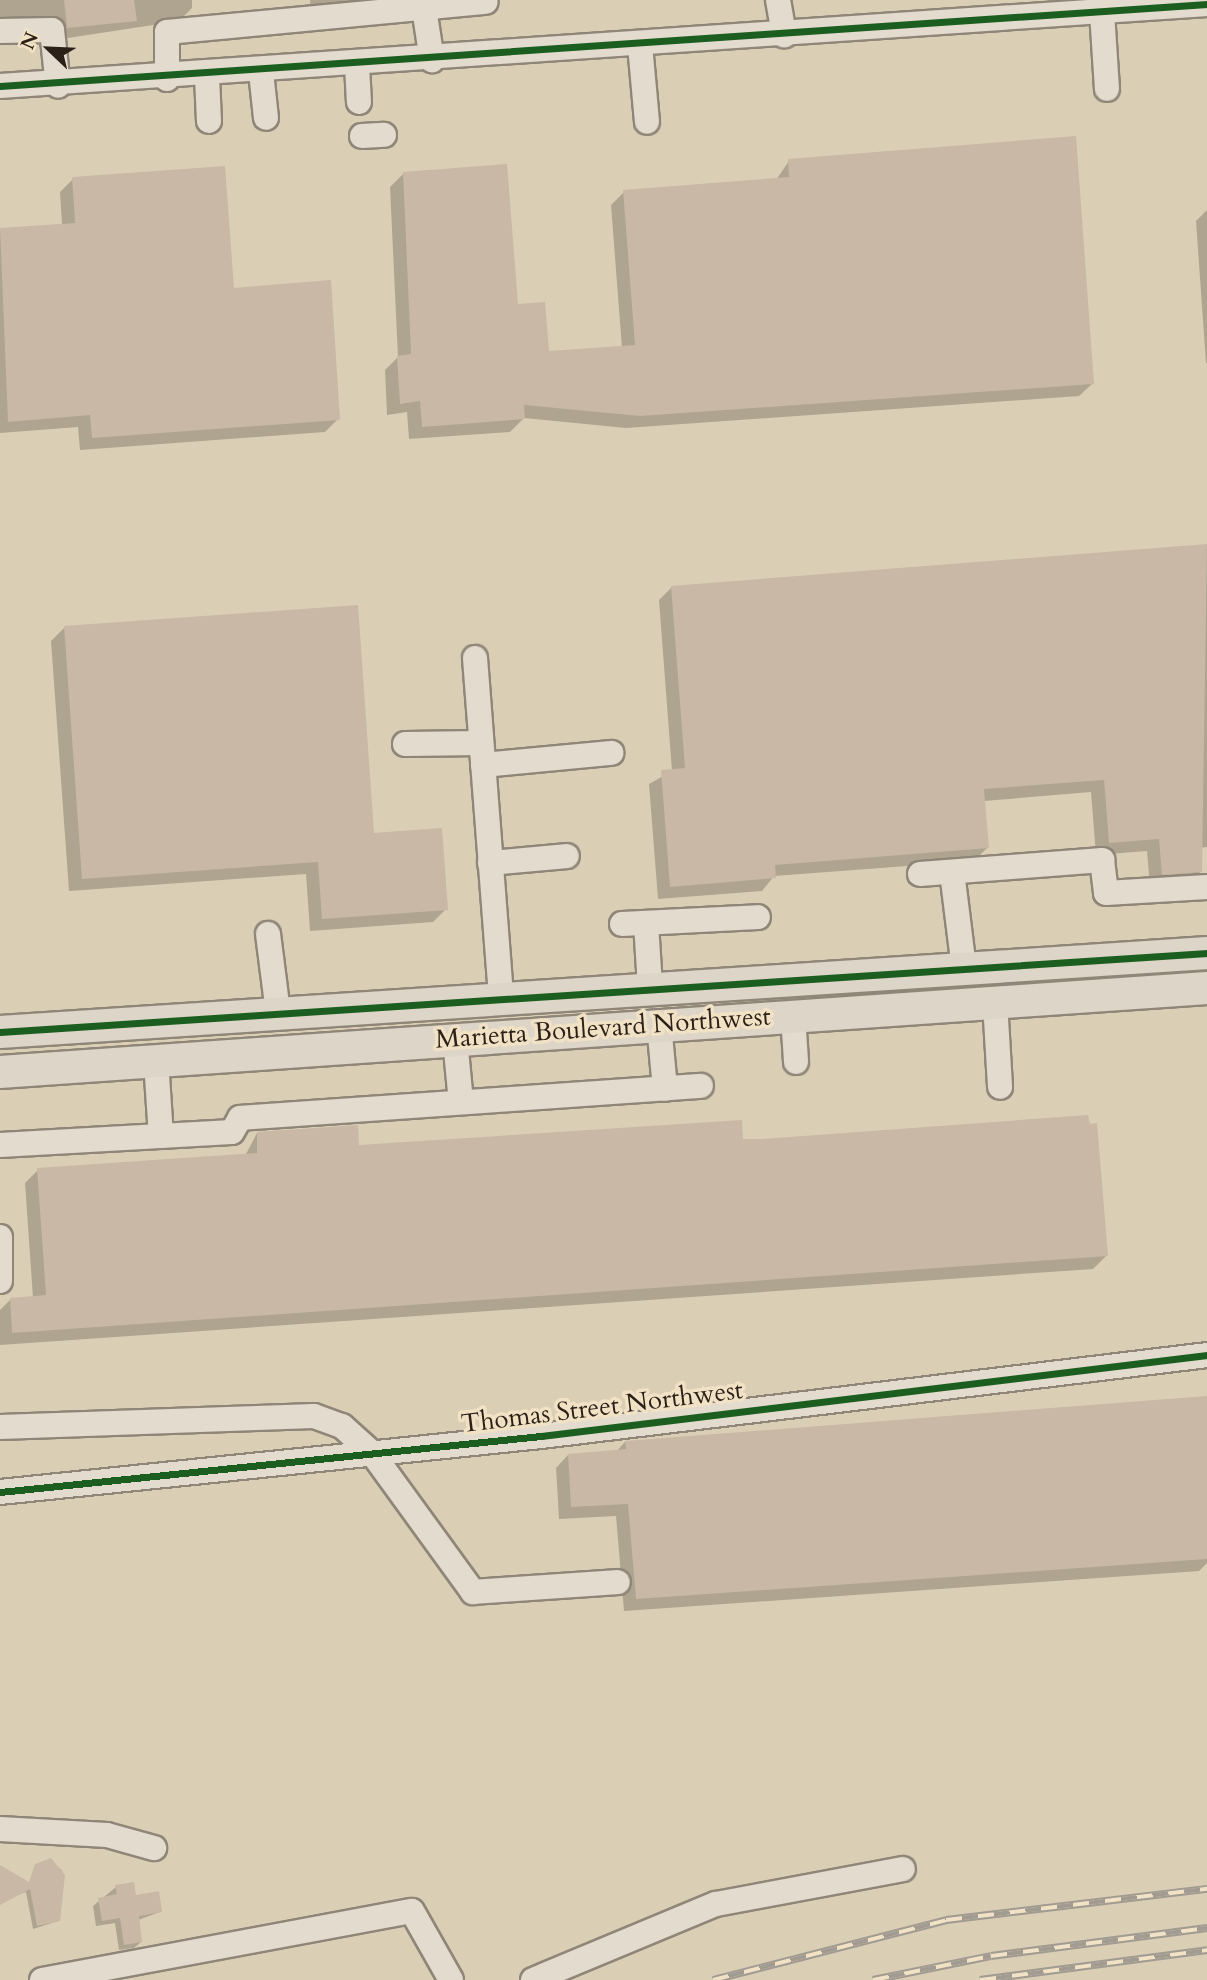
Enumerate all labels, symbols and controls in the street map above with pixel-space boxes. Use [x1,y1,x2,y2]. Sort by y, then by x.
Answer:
north arrow [14,14,84,84]
text: N [14,28,45,53]
street label: Marietta Boulevard Northwest [434,1001,772,1055]
street label: Thomas Street Northwest [459,1374,745,1440]

